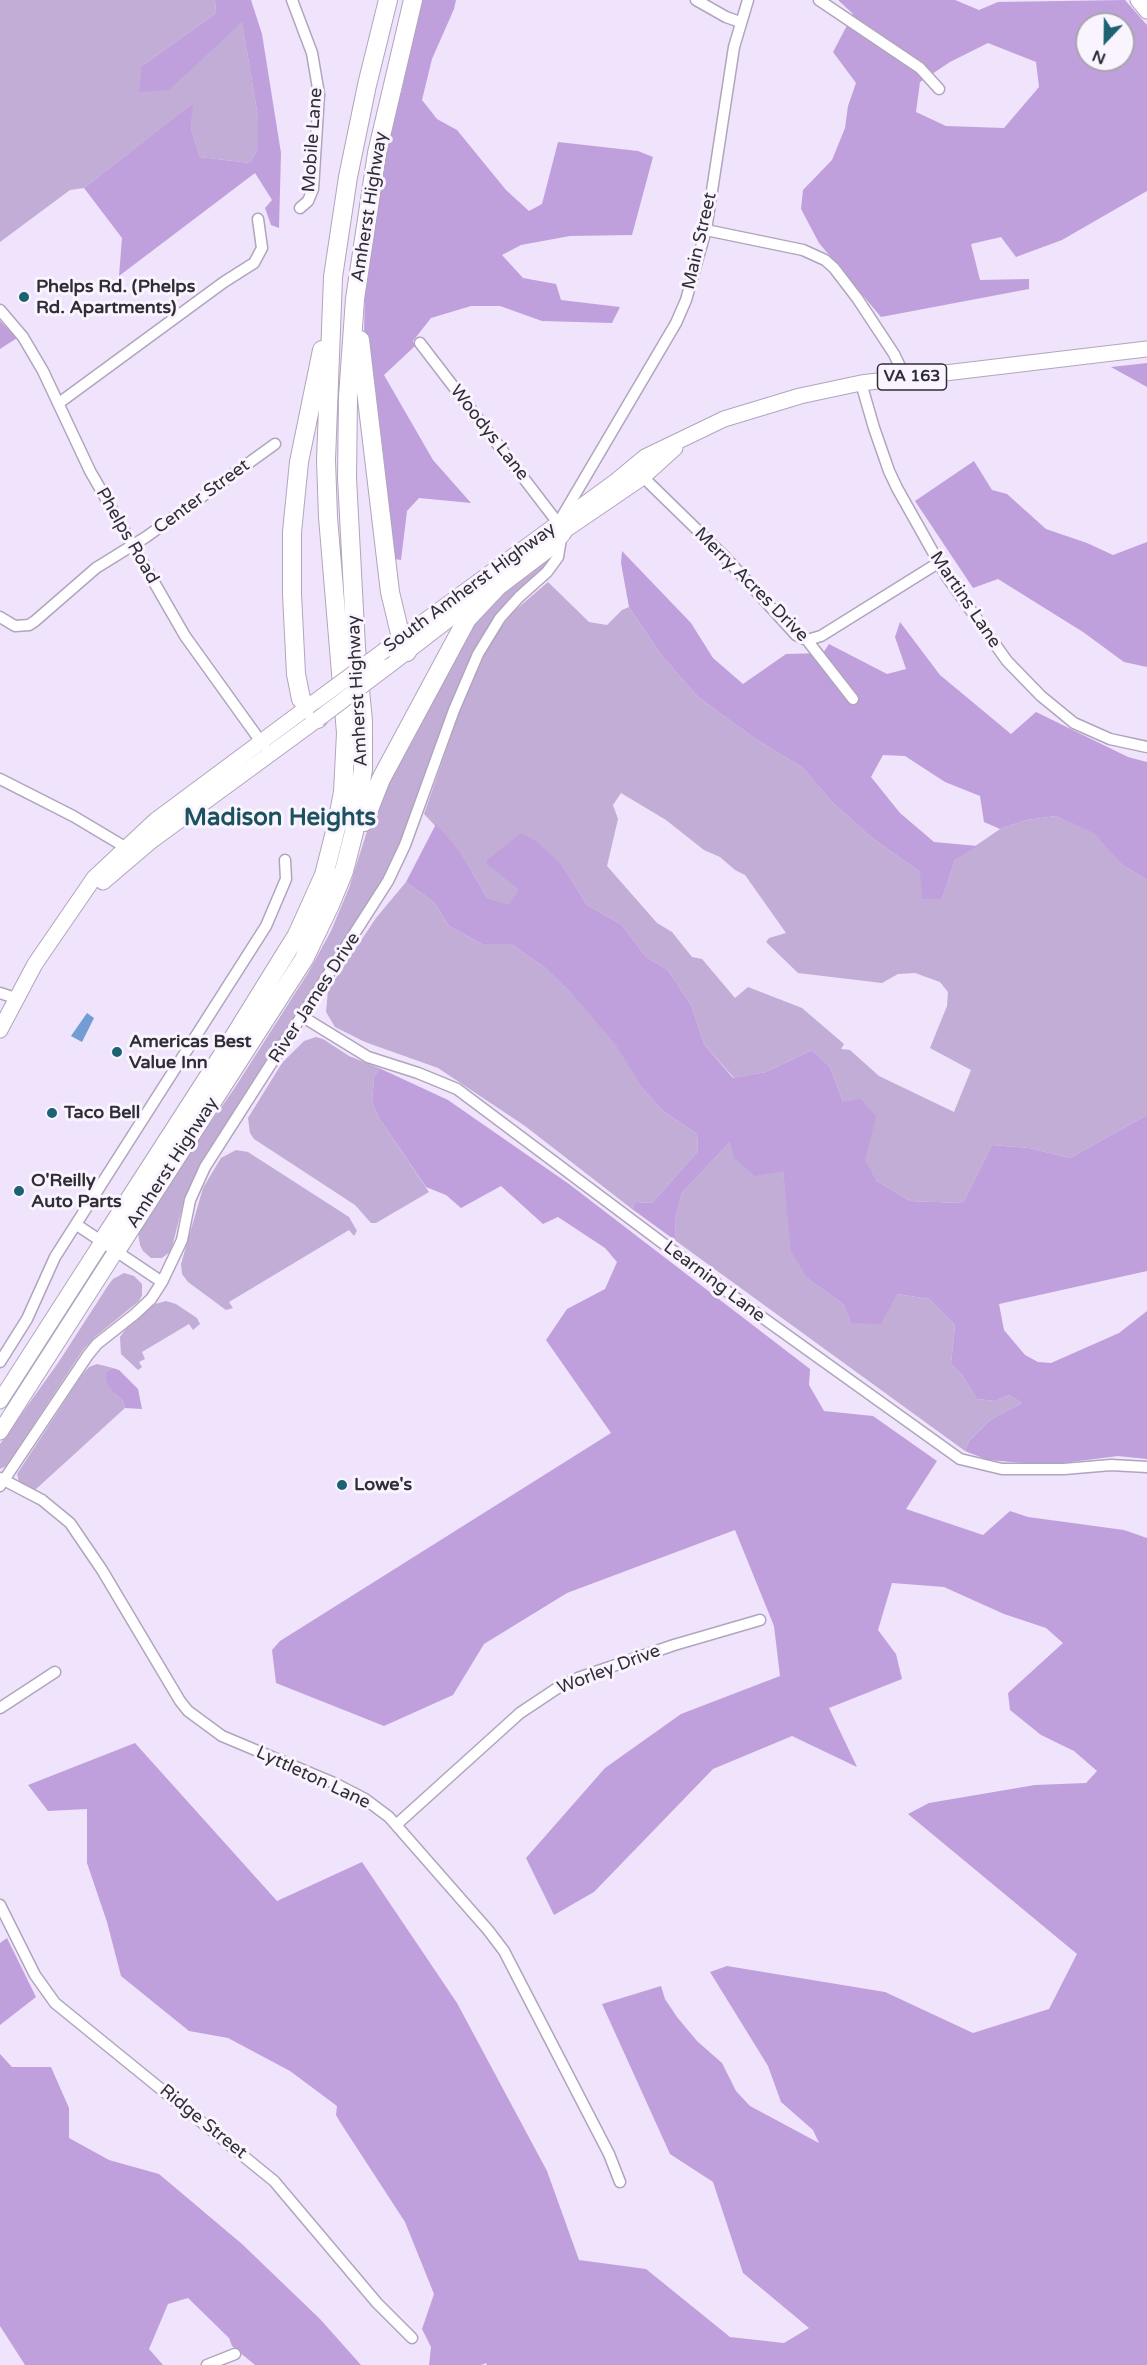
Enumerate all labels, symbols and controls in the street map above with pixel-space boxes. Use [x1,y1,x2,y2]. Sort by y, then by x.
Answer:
north arrow [1075,12,1135,72]
text: N [1089,45,1109,69]
street label: Mobile Lane [299,87,327,193]
street label: Amherst Highway [347,130,393,284]
street label: Main Street [678,190,722,292]
place label: Phelps Rd. (Phelps Rd. Apartments) [36,276,195,318]
marker: Phelps Rd. (Phelps Rd. Apartments) [17,290,31,304]
road number: VA 163 [878,364,946,390]
street label: Woodys Lane [445,381,533,485]
street label: Center Street [150,455,254,539]
street label: Phelps Road [91,484,163,588]
street label: South Amherst Highway [380,518,560,658]
street label: Merry Acres Drive [689,523,813,647]
street label: Martins Lane [925,548,1005,652]
street label: Amherst Highway [343,615,373,767]
district label: Madison Heights [184,805,376,833]
street label: River James Drive [265,929,365,1067]
place label: Americas Best Value Inn [129,1031,251,1074]
marker: Americas Best Value Inn [110,1045,124,1059]
street label: Amherst Highway [123,1093,223,1233]
place label: Taco Bell [64,1102,140,1124]
marker: Taco Bell [45,1106,59,1120]
place label: O'Reilly Auto Parts [31,1170,122,1212]
marker: O'Reilly Auto Parts [12,1184,26,1198]
street label: Learning Lane [659,1237,769,1327]
place label: Lowe's [354,1474,412,1496]
marker: Lowe's [335,1478,349,1492]
street label: Worley Drive [554,1640,664,1700]
street label: Lyttleton Lane [252,1742,374,1814]
street label: Ridge Street [155,2080,251,2164]

